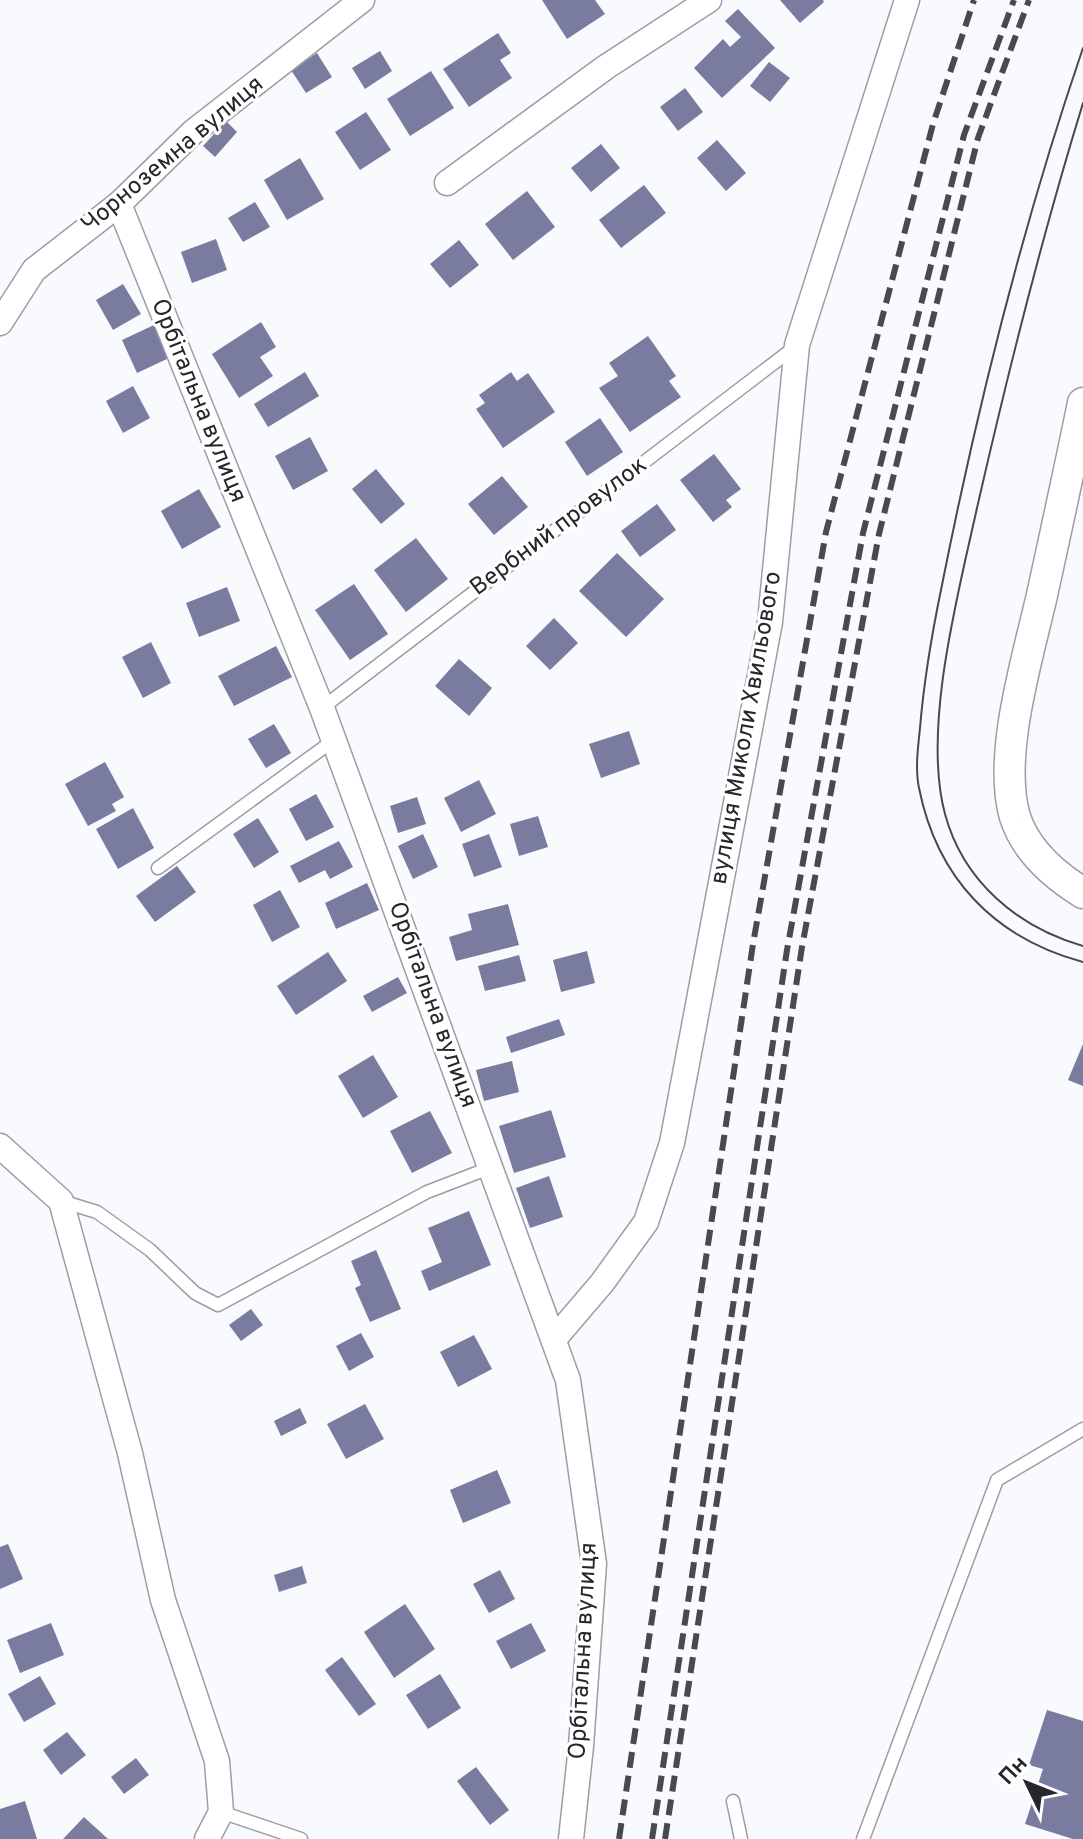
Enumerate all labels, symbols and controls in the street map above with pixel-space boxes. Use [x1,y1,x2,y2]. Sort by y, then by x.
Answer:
street label: Чорноземна вулиця [76,70,270,240]
street label: Орбітальна вулиця [143,295,253,507]
street label: Вербний провулок [465,451,653,603]
street label: вулиця Миколи Хвильового [705,569,789,887]
street label: Орбітальна вулиця [381,898,483,1112]
street label: Орбітальна вулиця [563,1542,605,1760]
north arrow [987,1743,1067,1823]
text: Пн [994,1751,1034,1791]

